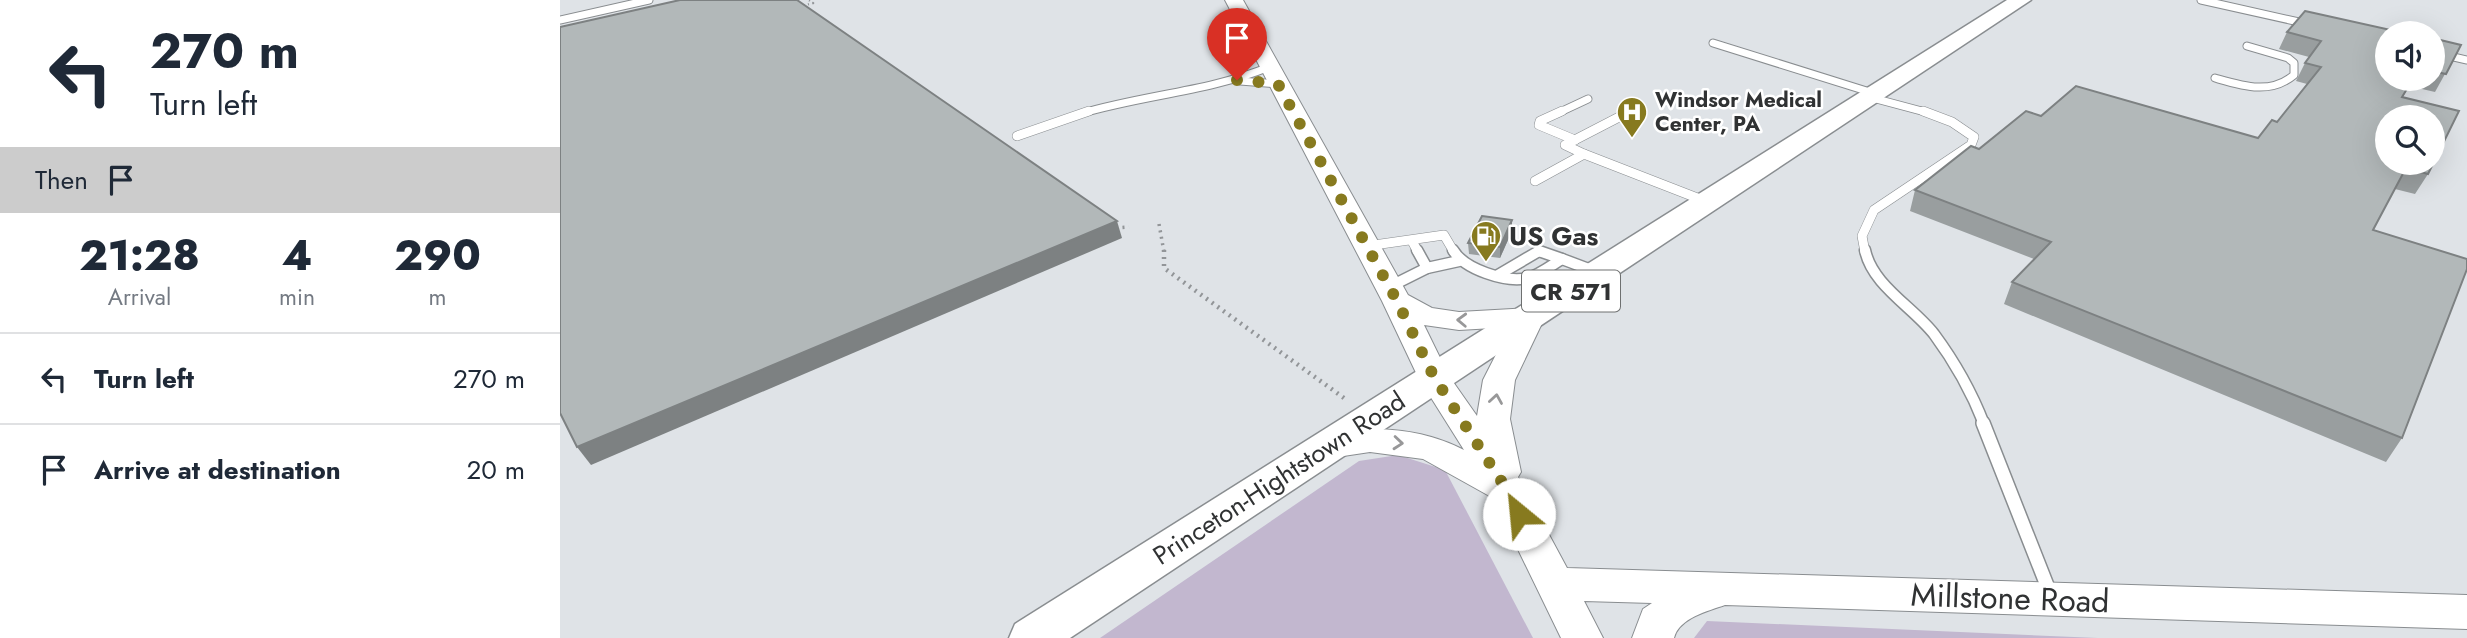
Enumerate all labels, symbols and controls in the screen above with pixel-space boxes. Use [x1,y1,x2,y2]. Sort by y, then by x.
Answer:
pin [1207,8,1267,80]
text: 270 m [150,16,299,86]
icon: arrive [1218,19,1256,57]
map controls [2375,21,2445,175]
button: sound [2375,21,2445,91]
icon: left [35,28,126,119]
text: Turn left [150,81,257,127]
place label: Windsor Medical Center, PA [1655,85,1822,139]
hospital icon: Windsor Medical Center, PA [1615,95,1649,139]
button: search [2375,105,2445,175]
text: Then [35,161,88,199]
icon: arrive [102,161,140,199]
place label: US Gas [1509,217,1598,255]
fuel station icon: US Gas [1469,219,1503,263]
text: 21:28 [79,225,200,286]
text: 4 [282,225,312,286]
text: 290 [394,225,481,286]
road number: CR 571 [1522,270,1620,312]
text: Arrival [108,280,171,314]
text: min [279,280,315,314]
text: m [429,280,446,314]
one-way arrow [1456,313,1467,328]
icon: left [35,360,73,398]
text: Turn left [94,360,194,398]
text: 270 m [453,360,525,398]
street label: Princeton-Hightstown Road [1145,382,1413,574]
one-way arrow [1488,393,1503,405]
one-way arrow [1392,435,1404,450]
icon: arrive [35,451,73,489]
text: Arrive at destination [94,451,341,489]
text: 20 m [467,451,525,489]
position arrow [1482,477,1556,551]
street label: Millstone Road [1910,572,2110,624]

